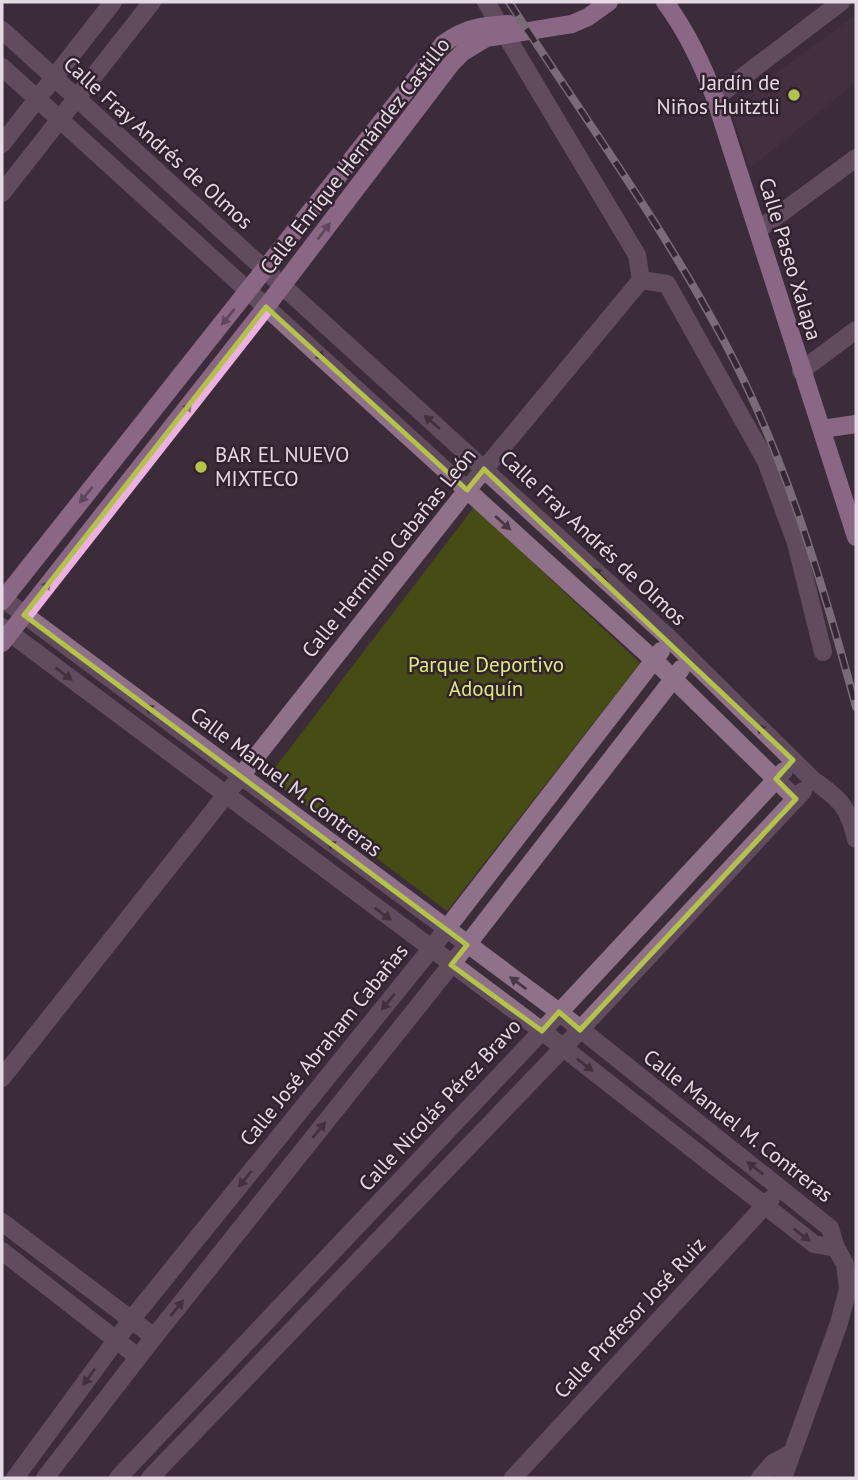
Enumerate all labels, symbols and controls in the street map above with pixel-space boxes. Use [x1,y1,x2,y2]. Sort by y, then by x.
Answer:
street label: Calle Enrique Hernández Castillo [254,32,456,280]
street label: Calle Fray Andrés de Olmos [58,50,259,235]
place label: Jardín de Niños Huitztli [657,69,780,120]
marker: Jardín de Niños Huitztli [786,87,802,103]
street label: Calle Paseo Xalapa [753,174,828,343]
one-way arrow [317,221,331,240]
one-way arrow [220,308,235,326]
one-way arrow [308,345,326,361]
one-way arrow [177,402,192,420]
one-way arrow [423,414,441,430]
place label: BAR EL NUEVO MIXTECO [215,441,349,492]
street label: Calle Herminio Cabañas León [296,442,482,663]
street label: Calle Fray Andrés de Olmos [494,444,692,631]
marker: BAR EL NUEVO MIXTECO [193,459,209,475]
one-way arrow [78,486,93,504]
one-way arrow [494,514,511,530]
one-way arrow [591,567,609,583]
one-way arrow [36,581,51,598]
park label: Parque Deportivo Adoquín [408,651,564,702]
one-way arrow [55,666,73,680]
street label: Calle Manuel M. Contreras [185,701,388,863]
one-way arrow [144,704,162,718]
one-way arrow [756,724,773,741]
one-way arrow [326,840,344,854]
one-way arrow [374,906,392,920]
street label: Calle José Abraham Cabañas [234,938,414,1151]
one-way arrow [509,976,527,990]
one-way arrow [380,993,395,1011]
street label: Calle Nicolás Pérez Bravo [353,1013,527,1197]
street label: Calle Manuel M. Contreras [638,1043,839,1208]
one-way arrow [575,1057,593,1072]
one-way arrow [311,1122,326,1139]
one-way arrow [746,1161,764,1176]
one-way arrow [237,1170,252,1188]
one-way arrow [793,1228,811,1243]
street label: Calle Profesor José Ruiz [548,1231,711,1404]
one-way arrow [169,1299,184,1317]
one-way arrow [82,1368,96,1386]

